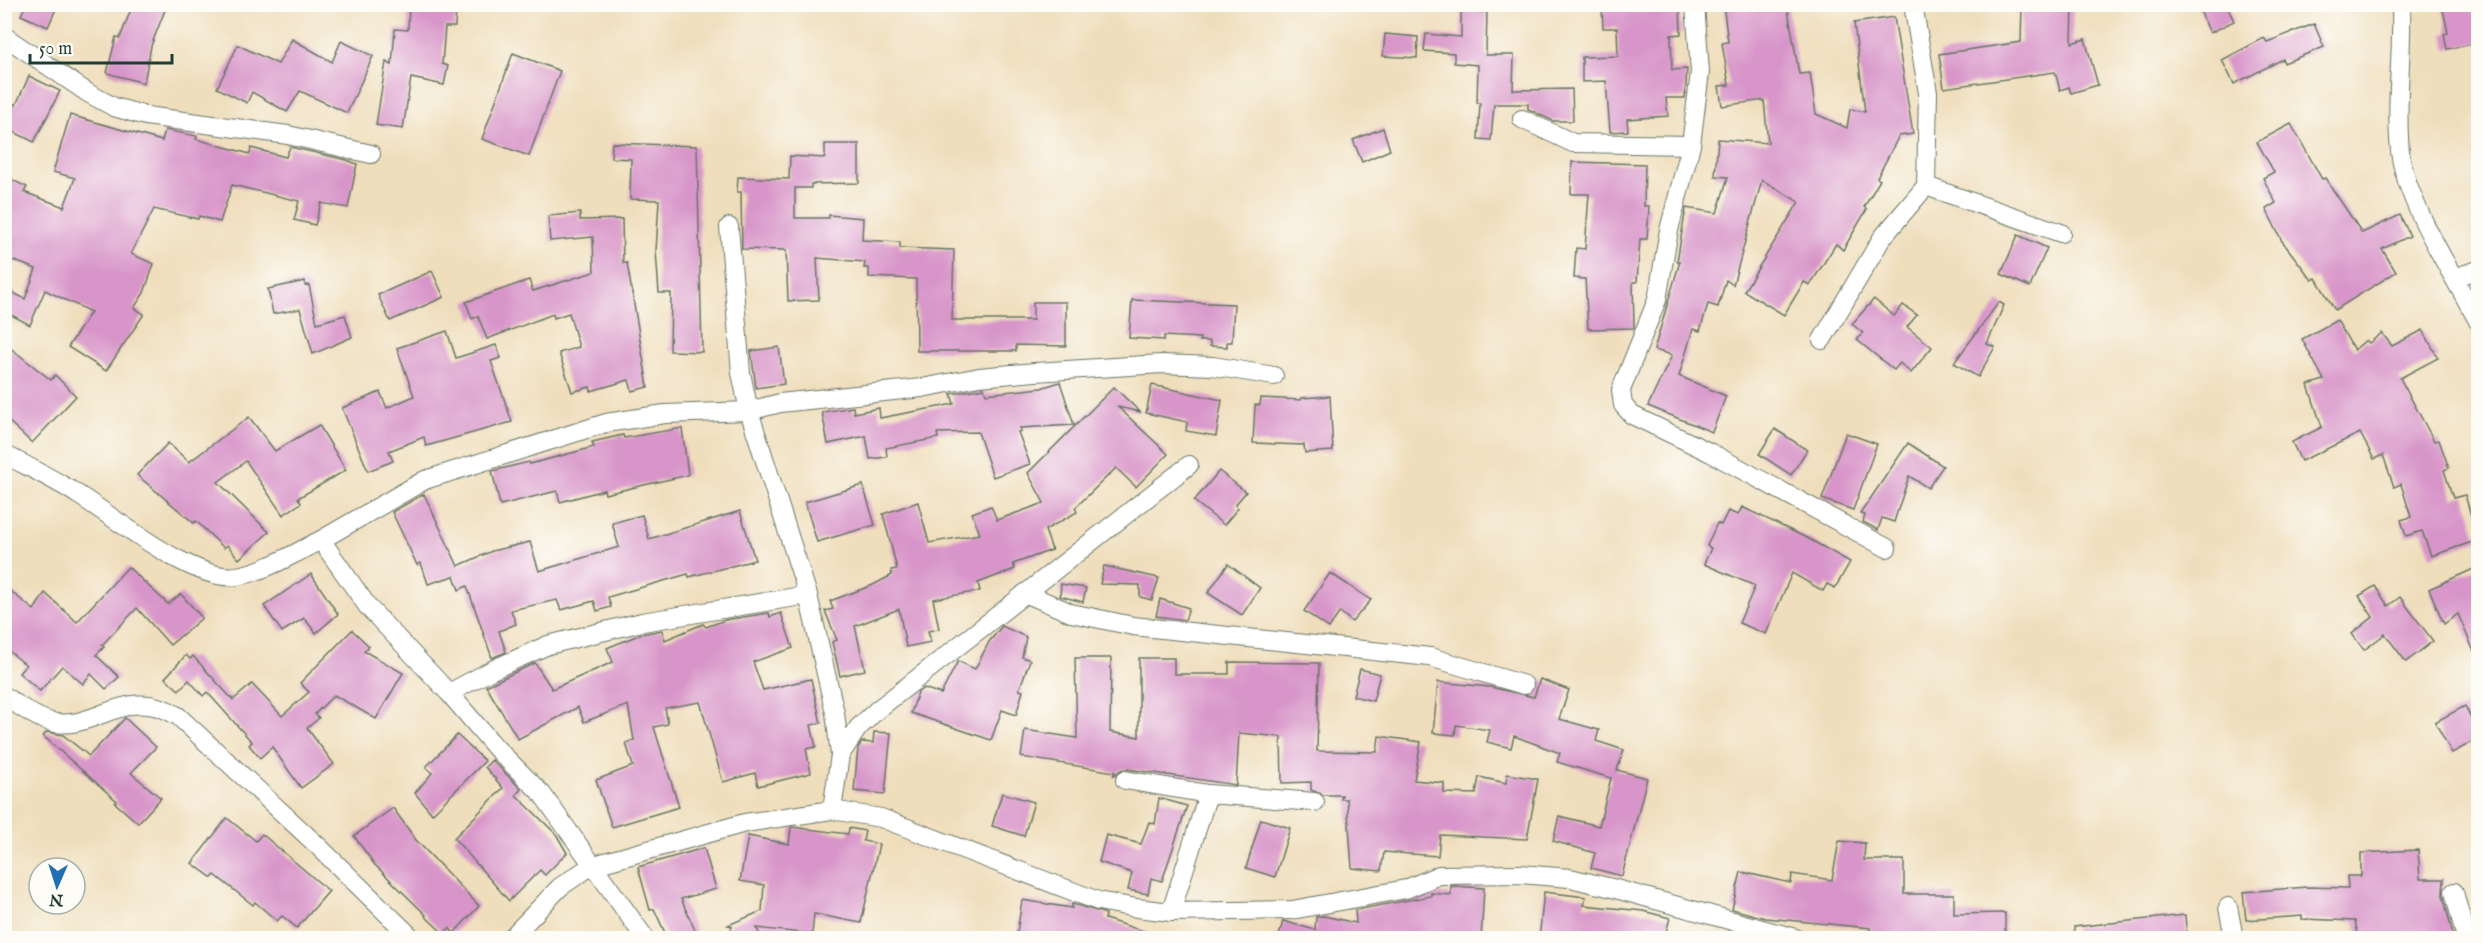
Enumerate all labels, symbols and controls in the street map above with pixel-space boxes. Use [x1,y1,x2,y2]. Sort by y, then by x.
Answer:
scale bar [30,27,172,65]
text: 50 m [39,38,72,61]
north arrow [27,856,87,916]
text: N [49,889,65,909]

